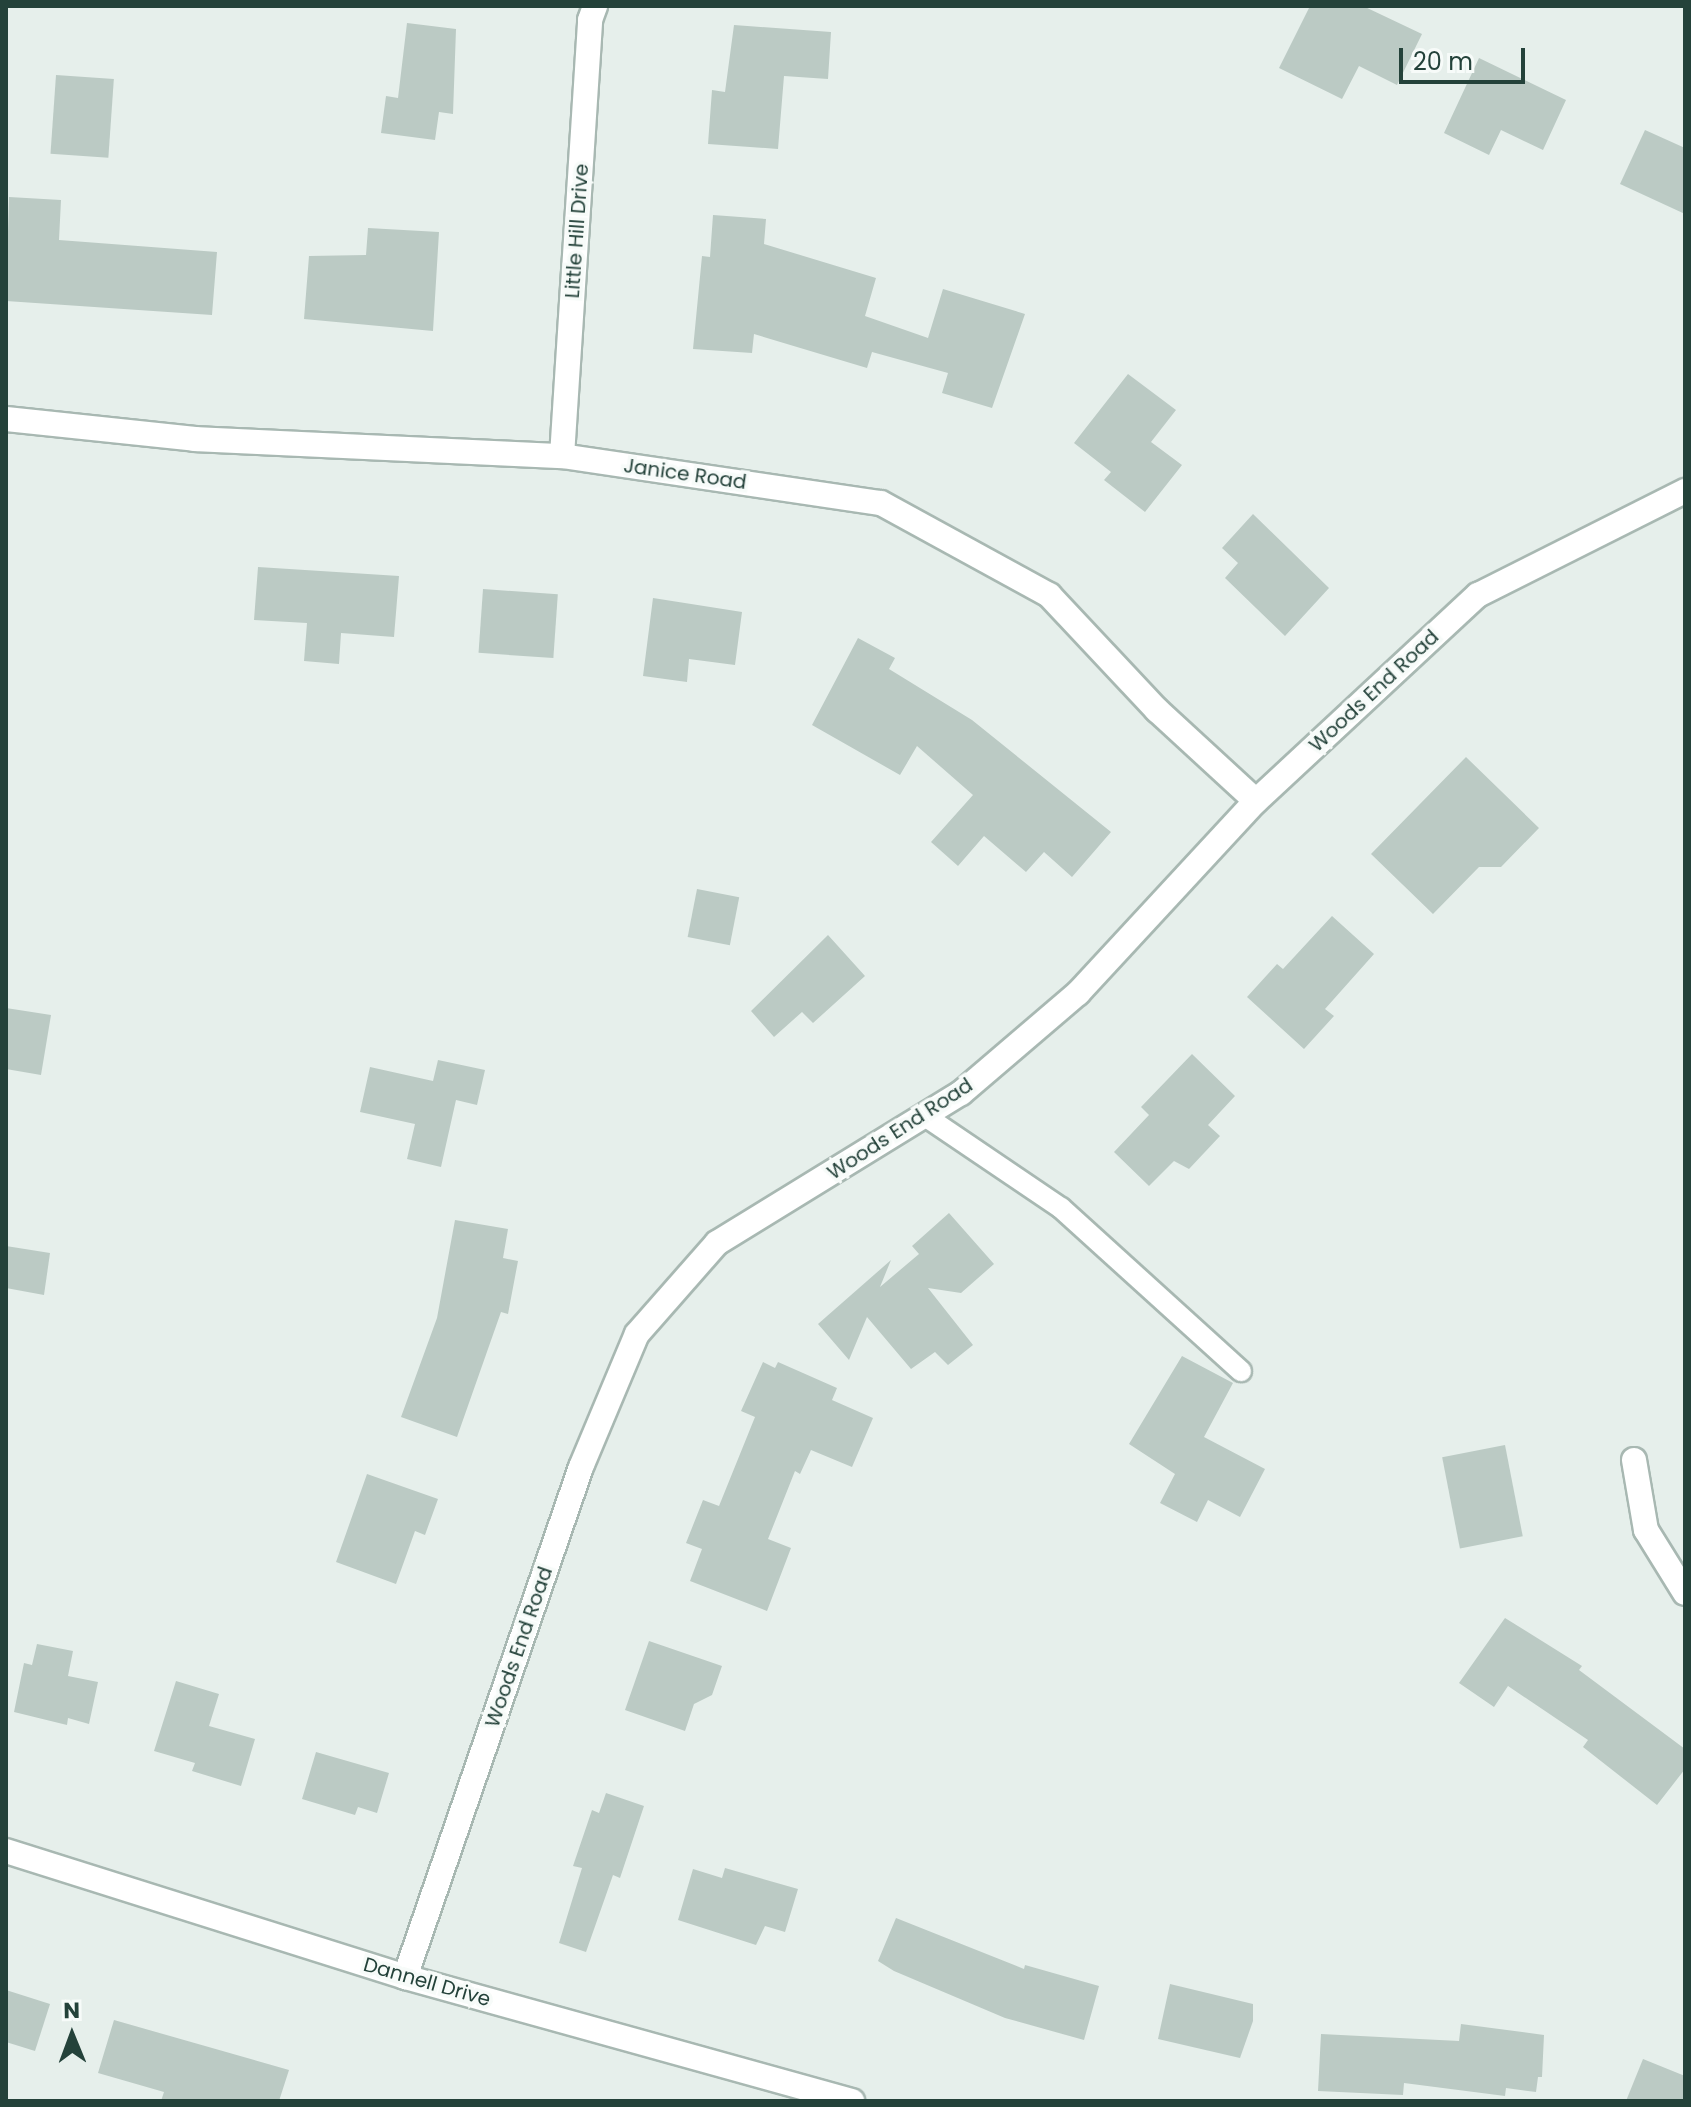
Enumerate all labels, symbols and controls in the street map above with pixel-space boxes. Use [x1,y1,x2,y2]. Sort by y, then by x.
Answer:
scale bar [1403,32,1529,82]
text: 20 m [1413,45,1473,78]
street label: Little Hill Drive [560,163,594,299]
street label: Janice Road [622,454,748,494]
street label: Woods End Road [1304,625,1444,757]
street label: Woods End Road [823,1073,977,1185]
street label: Woods End Road [480,1564,558,1730]
street label: Dannell Drive [361,1952,493,2012]
north arrow [32,1995,112,2075]
text: N [63,1995,80,2026]

